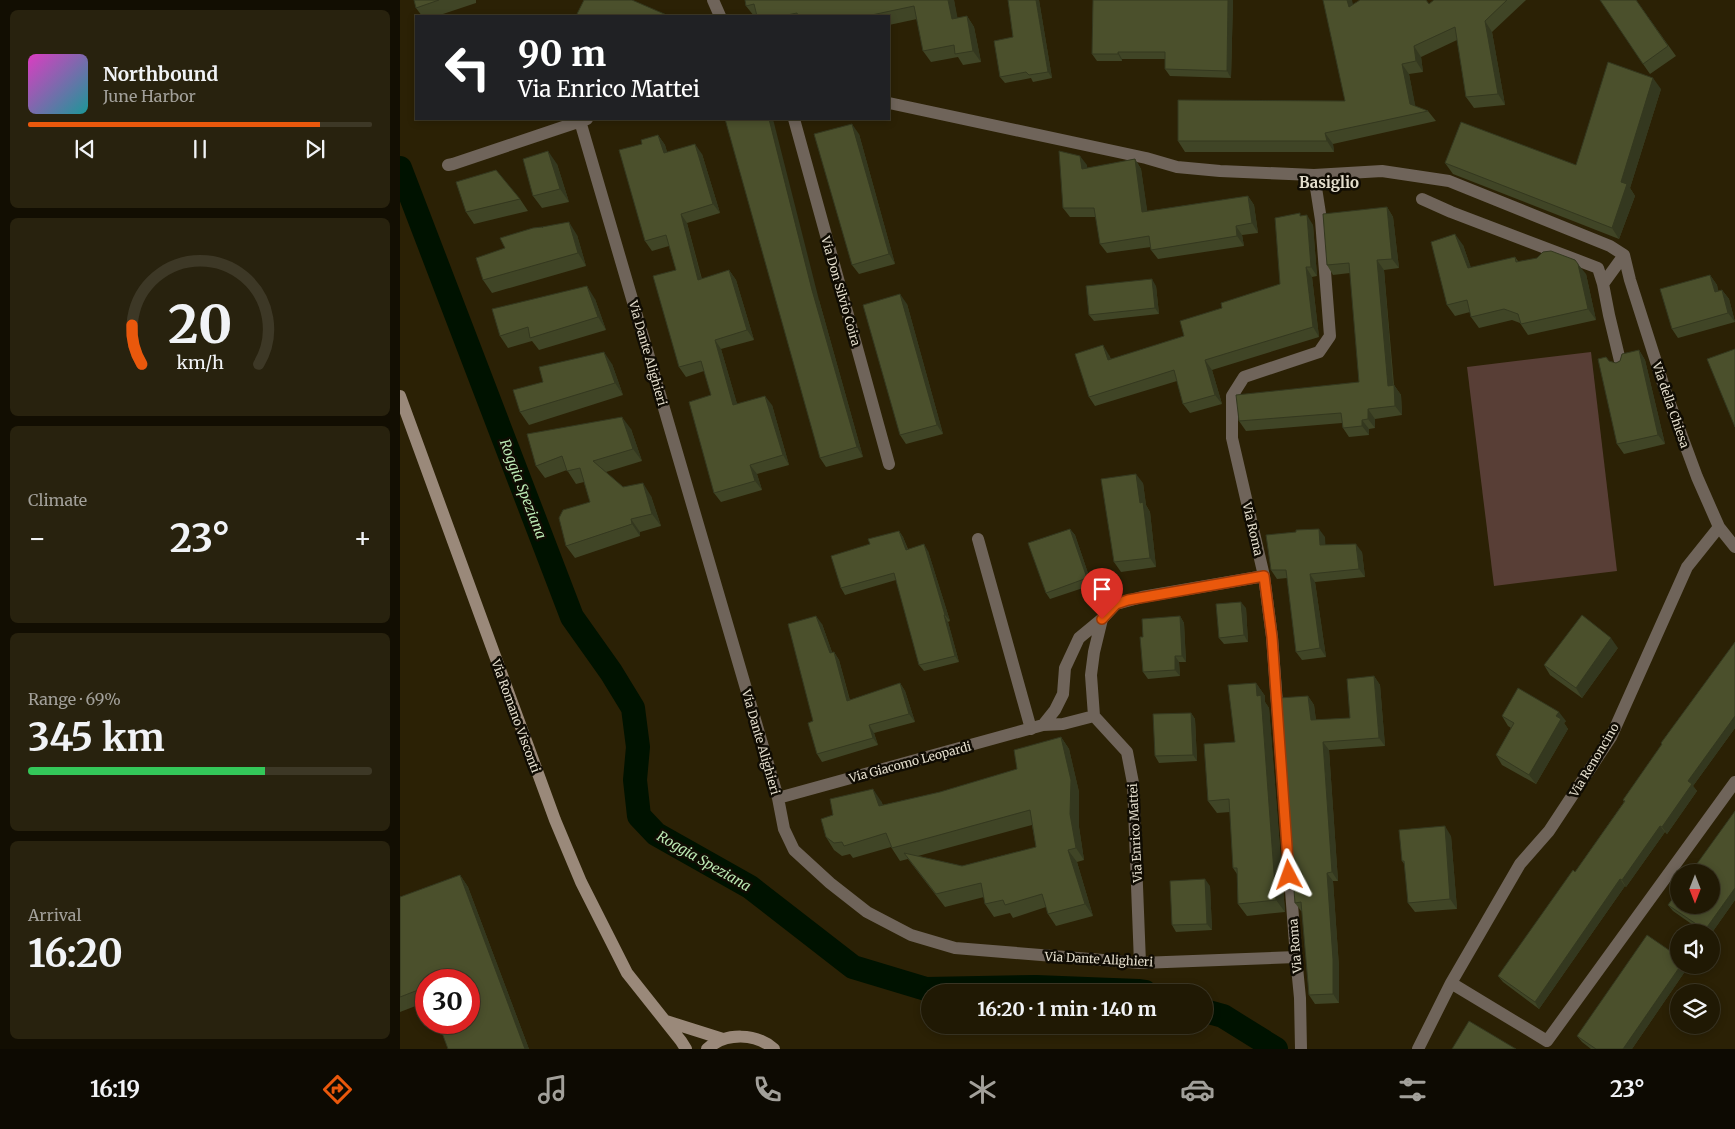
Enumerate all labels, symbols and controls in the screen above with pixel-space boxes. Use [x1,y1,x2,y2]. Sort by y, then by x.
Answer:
text: 90 m [518,32,606,76]
icon: left [435,35,500,100]
text: Northbound [103,62,218,86]
text: Via Enrico Mattei [518,75,700,103]
text: June Harbor [103,86,196,106]
icon: previous [71,135,99,163]
icon: pause [186,135,214,163]
icon: next [301,135,329,163]
district label: Basiglio [1299,173,1359,192]
street label: Via Don Silvio Coira [818,234,864,348]
text: 20 [168,292,232,357]
street label: Via Dante Alighieri [626,298,670,407]
text: km/h [176,351,224,374]
street label: Via della Chiesa [1649,359,1693,450]
water label: Roggia Speziana [496,436,550,542]
text: Climate [28,490,87,510]
street label: Via Roma [1239,500,1267,558]
text: 23° [170,515,230,562]
text: − [28,520,47,556]
text: + [353,520,372,556]
pin [1081,568,1123,619]
icon: arrive [1088,575,1116,603]
street label: Via Romano Visconti [488,656,544,775]
street label: Via Dante Alighieri [739,687,783,796]
text: Range · 69% [28,689,121,709]
text: 345 km [28,714,165,761]
street label: Via Renoncino [1566,720,1622,800]
street label: Via Giacomo Leopardi [846,738,973,786]
street label: Via Enrico Mattei [1125,783,1145,884]
water label: Roggia Speziana [654,827,754,895]
position arrow [1262,848,1314,900]
north arrow [1670,864,1720,914]
map controls [1670,864,1720,1034]
text: Arrival [28,905,81,925]
street label: Via Roma [1285,918,1305,975]
button: sound [1670,924,1720,974]
text: 16:20 [28,930,123,977]
street label: Via Dante Alighieri [1043,949,1154,969]
speed limit sign: 30 [415,969,480,1034]
button: layers [1670,984,1720,1034]
text: 16:20 · 1 min · 140 m [977,997,1157,1021]
icon: directions [320,1072,355,1107]
icon: music [535,1072,570,1107]
icon: phone [750,1072,785,1107]
icon: climate [965,1072,1000,1107]
icon: car [1180,1072,1215,1107]
icon: filters [1395,1072,1430,1107]
text: 16:19 [90,1075,140,1103]
text: 23° [1610,1075,1645,1103]

